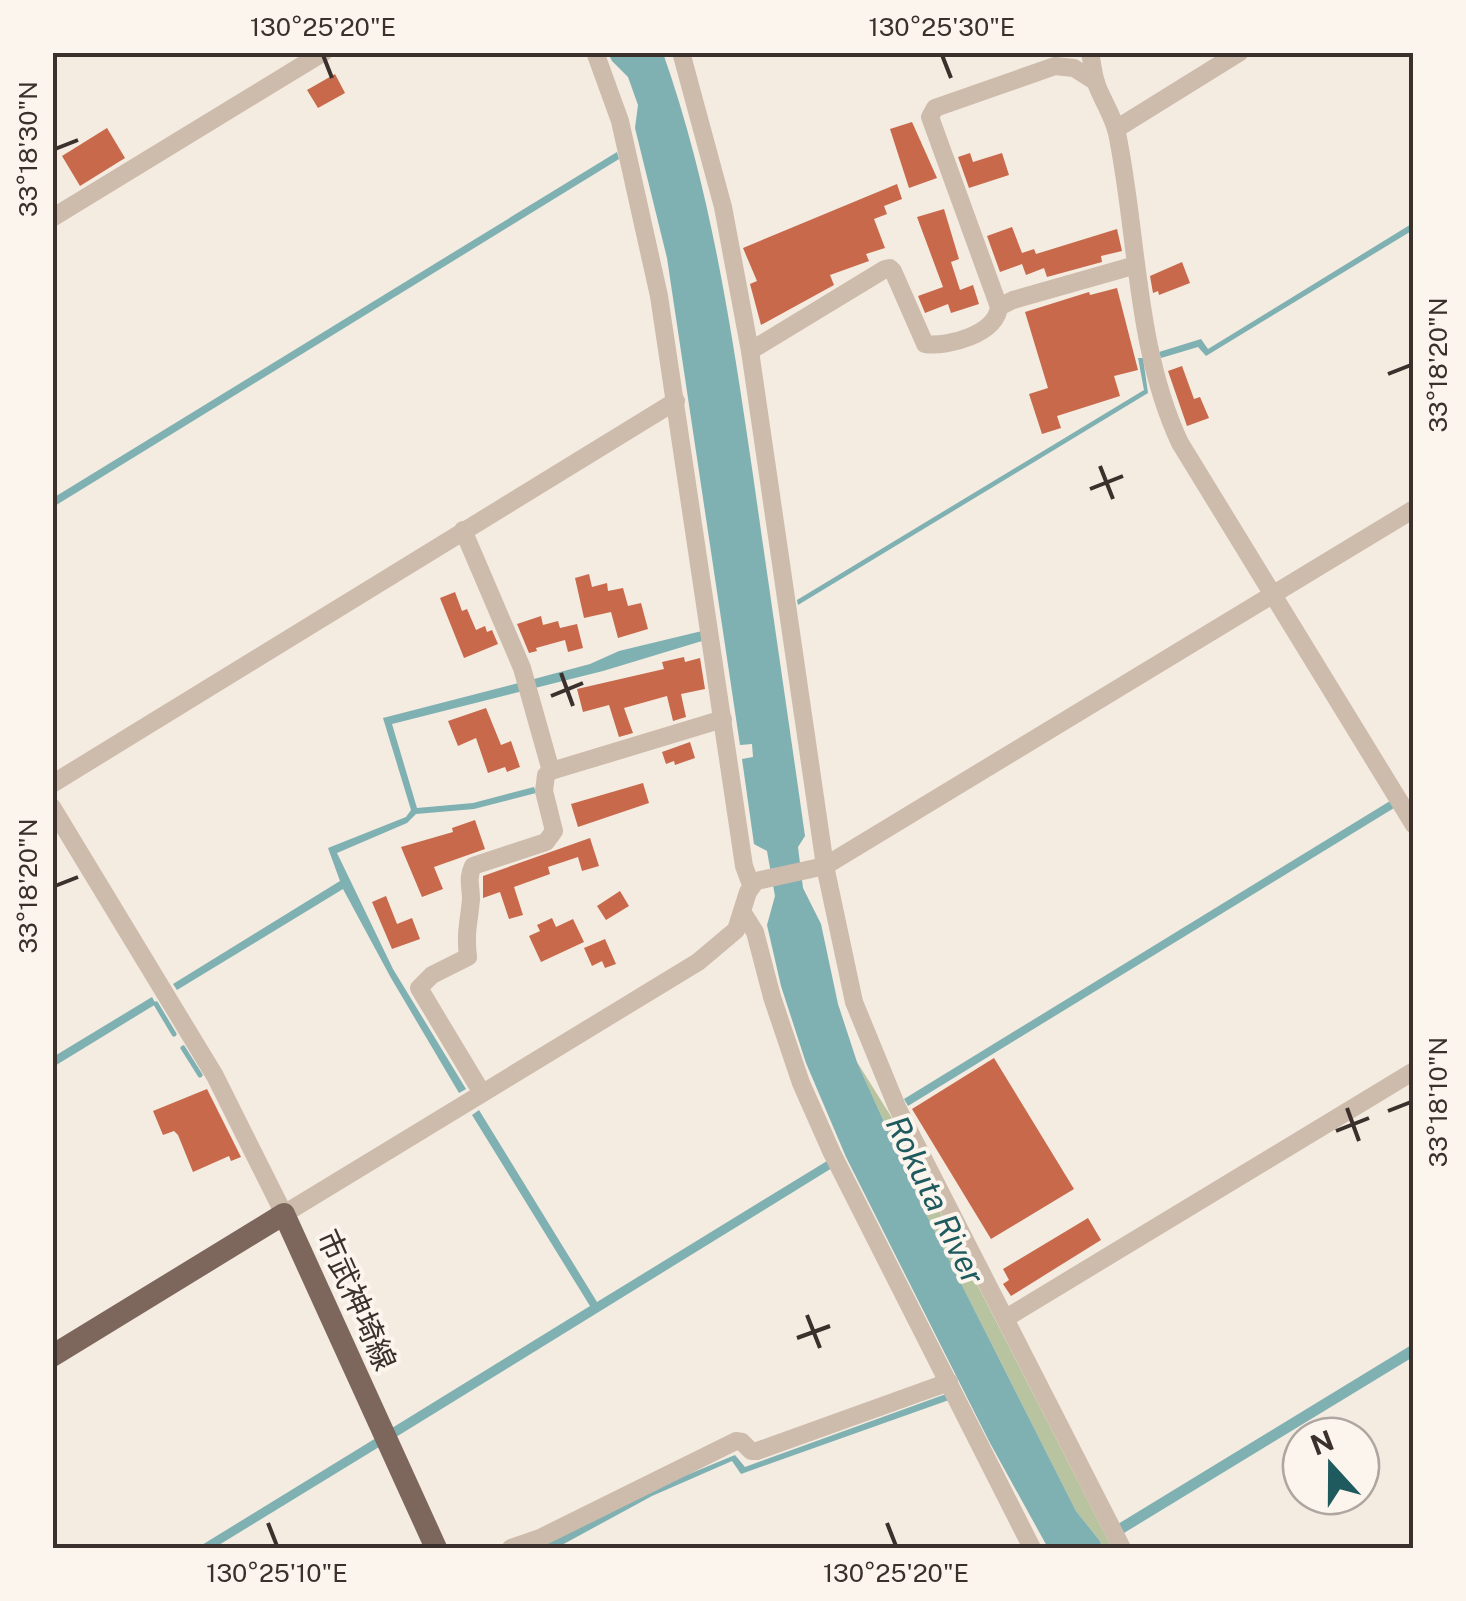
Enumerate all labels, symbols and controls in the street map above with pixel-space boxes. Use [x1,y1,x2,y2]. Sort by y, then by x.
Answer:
text: 130°25'20"E [250,12,396,42]
text: 130°25'30"E [869,12,1015,42]
text: 33°18'30"N [13,81,43,217]
text: 33°18'20"N [1423,297,1453,433]
text: 33°18'20"N [13,818,43,954]
text: 33°18'10"N [1423,1037,1453,1167]
water label: Rokuta River [879,1110,992,1291]
street label: 市武神埼線 [310,1224,404,1375]
north arrow [1281,1416,1381,1516]
text: N [1306,1423,1338,1462]
text: 130°25'10"E [206,1558,348,1588]
text: 130°25'20"E [823,1558,969,1588]

